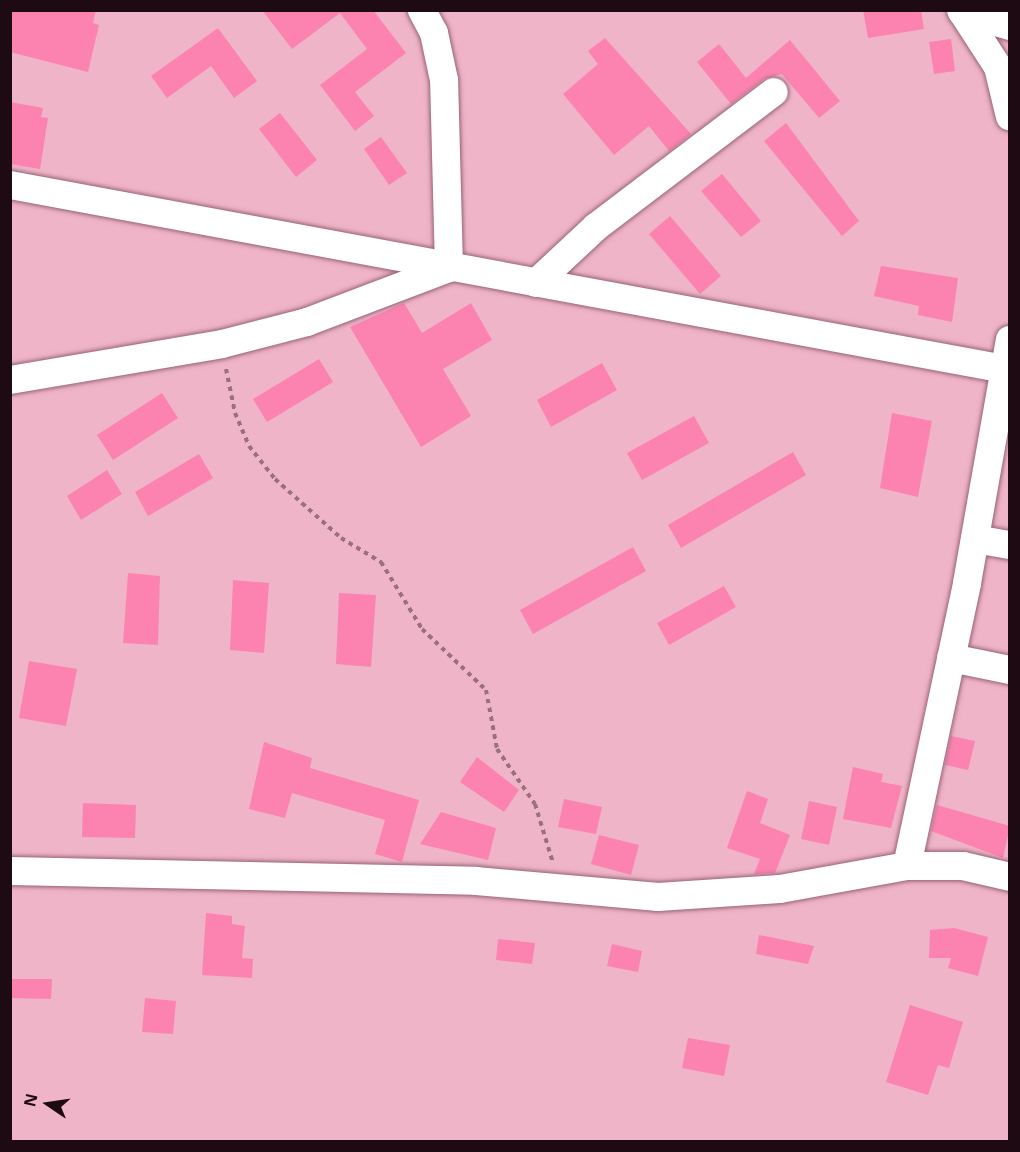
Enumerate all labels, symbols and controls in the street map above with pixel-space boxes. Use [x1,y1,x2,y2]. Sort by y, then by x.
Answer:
north arrow [18,1074,78,1134]
text: N [18,1091,43,1109]

